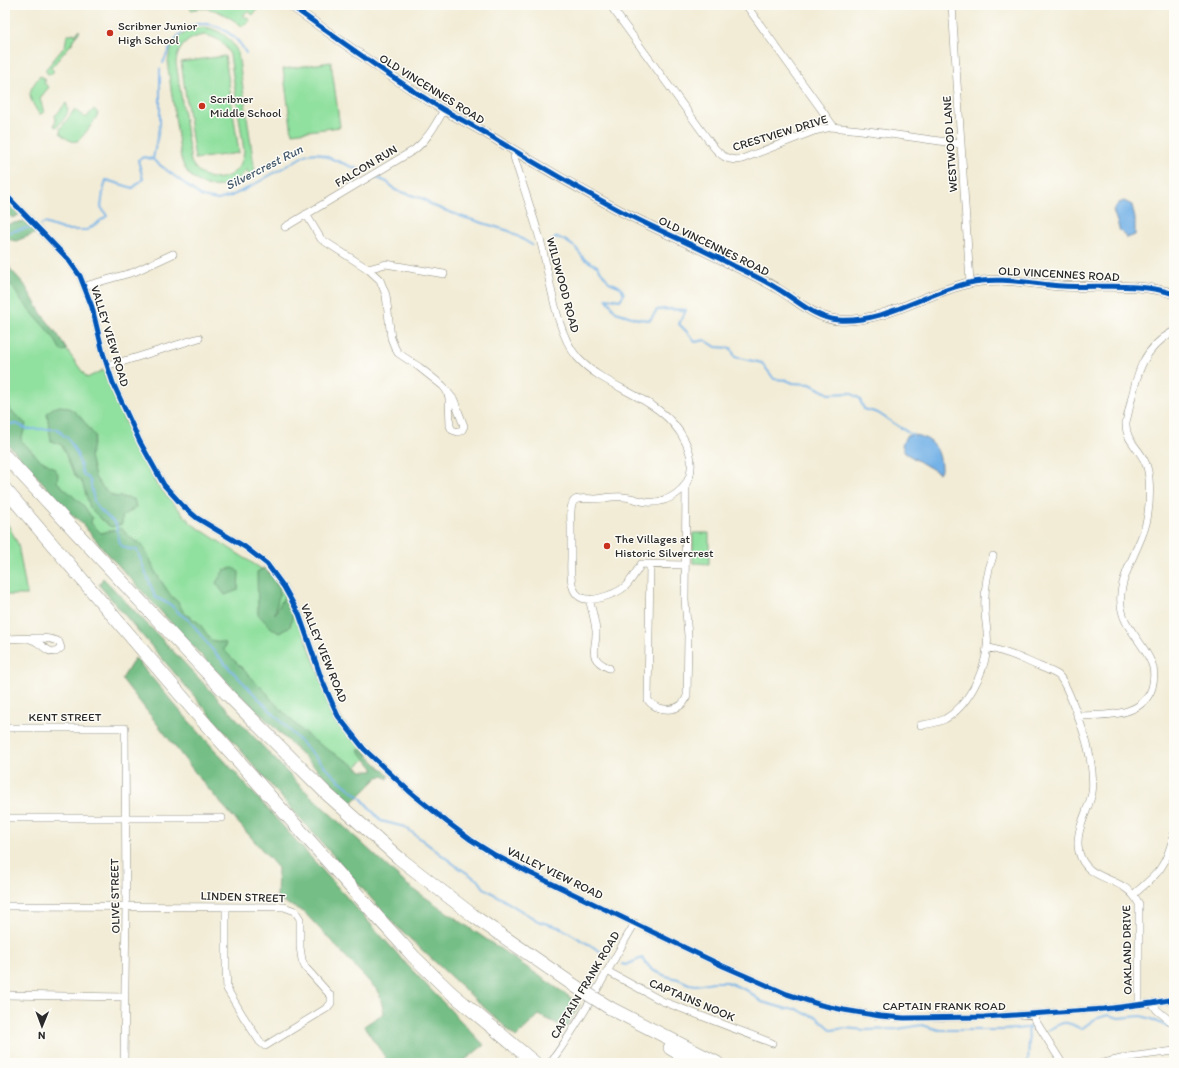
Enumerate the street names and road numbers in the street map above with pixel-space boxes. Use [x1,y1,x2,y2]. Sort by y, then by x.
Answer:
street label: OLD VINCENNES ROAD [377,51,487,127]
street label: WESTWOOD LANE [940,95,960,193]
street label: CRESTVIEW DRIVE [731,112,830,154]
street label: FALCON RUN [332,142,400,190]
street label: OLD VINCENNES ROAD [656,213,772,279]
street label: WILDWOOD ROAD [544,236,582,334]
street label: OLD VINCENNES ROAD [998,264,1120,284]
street label: VALLEY VIEW ROAD [88,284,132,389]
street label: VALLEY VIEW ROAD [298,602,350,705]
street label: KENT STREET [29,710,102,724]
street label: VALLEY VIEW ROAD [505,844,606,903]
street label: OLIVE STREET [107,858,123,934]
street label: LINDEN STREET [200,889,286,905]
street label: OAKLAND DRIVE [1119,905,1135,995]
street label: CAPTAIN FRANK ROAD [547,929,623,1041]
street label: CAPTAINS NOOK [647,976,737,1025]
street label: CAPTAIN FRANK ROAD [882,999,1006,1013]

